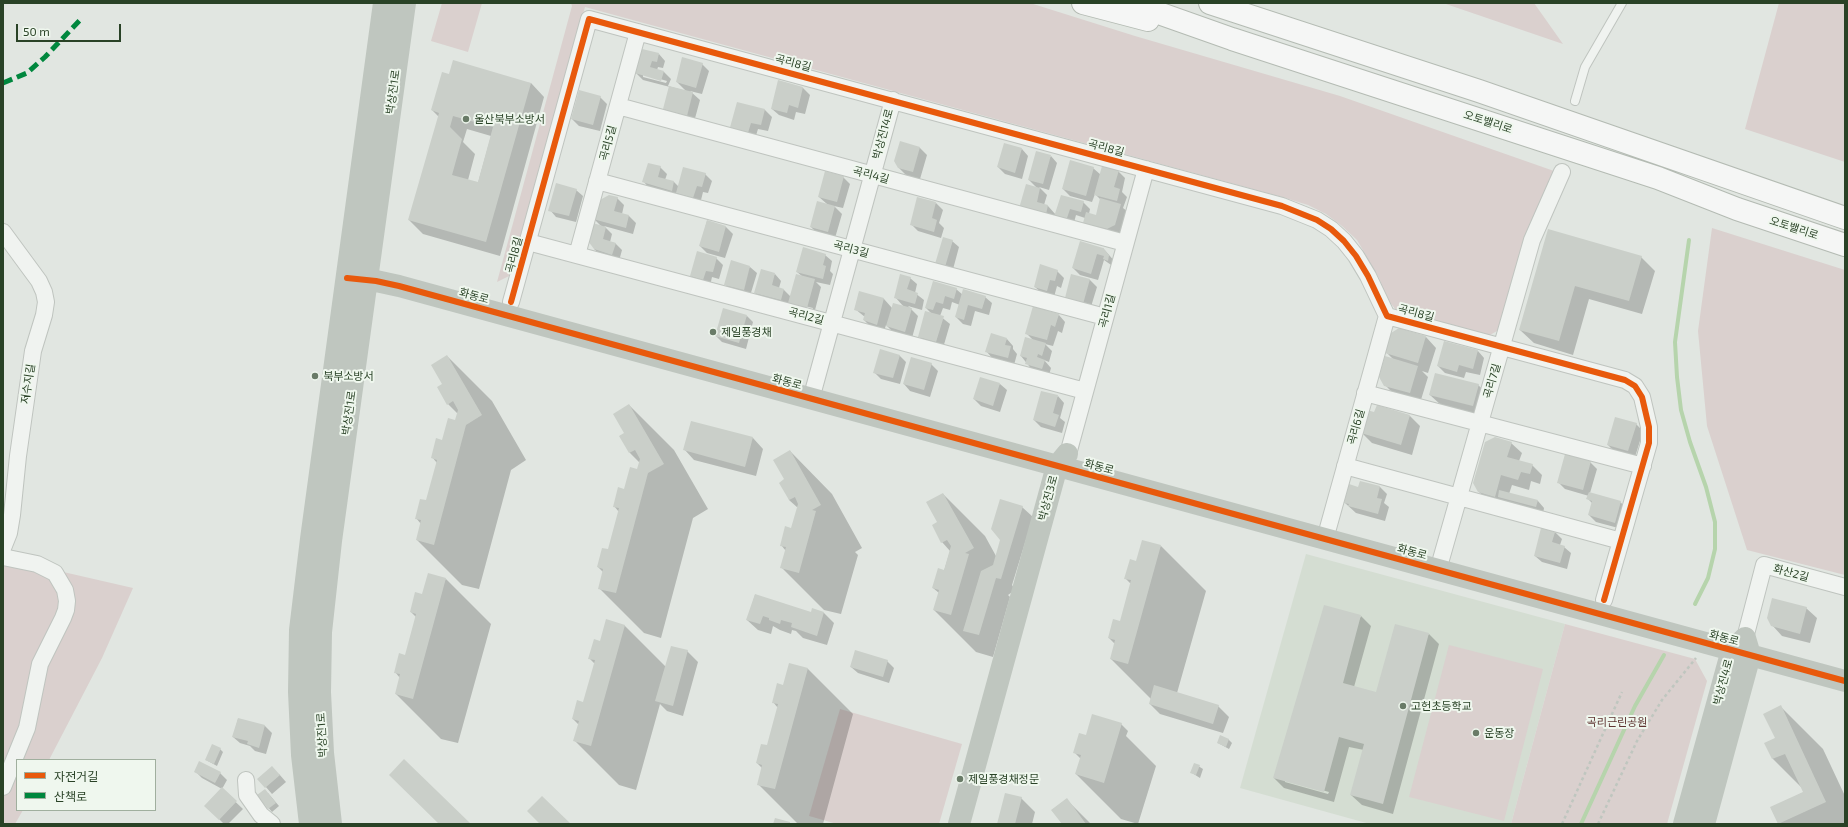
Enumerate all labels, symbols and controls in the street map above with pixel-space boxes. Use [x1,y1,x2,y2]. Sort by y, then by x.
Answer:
scale bar [18,16,123,42]
text: 50 m [23,24,50,38]
street label: 곡리8길 [773,52,813,74]
street label: 박상진1로 [383,69,403,115]
street label: 박상진14로 [870,107,896,161]
street label: 오토밸리로 [1462,108,1514,136]
place label: 울산북부소방서 [474,112,545,126]
marker: 울산북부소방서 [461,114,471,124]
street label: 곡리5길 [597,124,619,162]
street label: 곡리8길 [1086,137,1126,159]
street label: 곡리4길 [851,164,891,186]
street label: 오토밸리로 [1768,214,1820,242]
street label: 곡리8길 [503,235,525,275]
street label: 곡리3길 [832,238,870,260]
street label: 화동로 [458,286,490,306]
street label: 곡리1길 [1096,293,1118,329]
street label: 곡리8길 [1396,302,1436,324]
street label: 곡리2길 [787,305,825,327]
place label: 제일풍경채 [721,325,772,339]
marker: 제일풍경채 [708,327,718,337]
street label: 곡리7길 [1481,362,1503,400]
street label: 저수지길 [18,363,38,405]
place label: 북부소방서 [323,369,374,383]
marker: 북부소방서 [310,371,320,381]
street label: 화동로 [771,372,803,392]
street label: 박상진1로 [339,390,359,436]
street label: 곡리6길 [1345,408,1367,446]
street label: 화동로 [1083,457,1115,477]
street label: 박상진3로 [1036,474,1060,522]
street label: 화동로 [1396,542,1428,562]
street label: 화산2길 [1772,562,1810,584]
street label: 화동로 [1708,628,1740,648]
street label: 박상진4로 [1711,657,1735,707]
place label: 고헌초등학교 [1411,699,1472,713]
marker: 고헌초등학교 [1398,701,1408,711]
street label: 박상진1로 [314,712,330,758]
park label: 곡리근린공원 [1587,715,1647,729]
place label: 운동장 [1484,726,1514,740]
marker: 운동장 [1471,728,1481,738]
legend [16,759,156,811]
text: 자전거길 [54,769,98,783]
place label: 제일풍경채정문 [968,772,1039,786]
marker: 제일풍경채정문 [955,774,965,784]
text: 산책로 [54,789,87,803]

